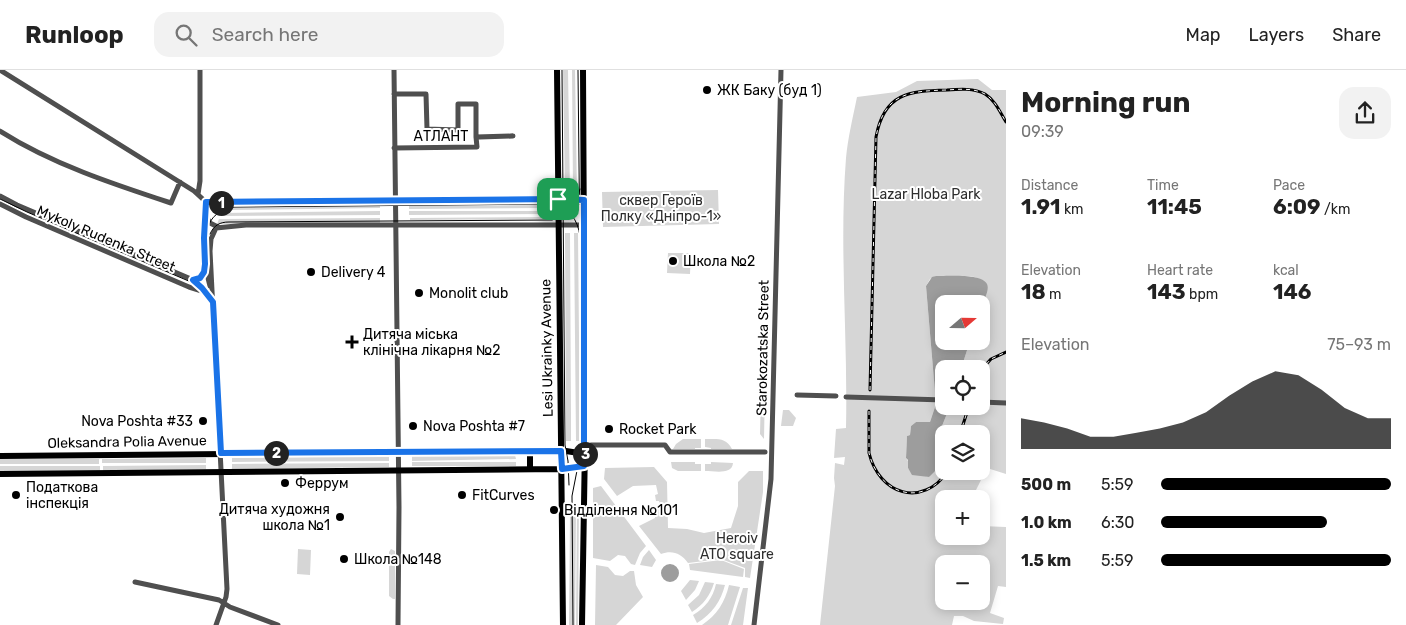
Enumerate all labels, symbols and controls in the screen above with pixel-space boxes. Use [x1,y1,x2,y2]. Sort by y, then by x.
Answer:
search box [154,12,504,57]
text: Runloop [25,21,124,49]
icon: search [172,21,200,49]
text: Search here [212,23,318,46]
text: Map [1186,24,1221,46]
text: Layers [1249,24,1304,46]
text: Share [1332,24,1381,46]
place label: ЖК Баку (буд 1) [717,82,822,99]
marker: ЖК Баку (буд 1) [701,84,713,96]
text: Morning run [1021,86,1190,119]
button: share [1339,87,1391,139]
text: 09:39 [1021,122,1064,141]
street label: АТЛАНТ [414,128,468,145]
text: Distance [1021,177,1078,194]
text: Time [1147,177,1179,194]
text: Pace [1273,177,1305,194]
pin [537,178,579,220]
icon: arrive [544,185,572,213]
park label: Lazar Hloba Park [872,186,981,203]
pin: 1 [208,190,234,216]
park label: сквер Героїв Полку «Дніпро-1» [601,192,721,225]
text: 1.91 [1021,194,1060,219]
text: 11:45 [1147,194,1202,219]
text: 6:09 [1273,194,1321,219]
text: 1 [218,195,225,212]
text: km [1060,201,1084,218]
text: /km [1321,201,1350,218]
street label: Mykoly Rudenka Street [34,202,178,276]
place label: Школа №2 [683,253,755,270]
marker: Школа №2 [667,255,679,267]
text: Elevation [1021,262,1081,279]
text: Heart rate [1147,262,1213,279]
text: kcal [1273,262,1299,279]
place label: Delivery 4 [321,264,386,281]
marker: Delivery 4 [305,266,317,278]
street label: Lesi Ukrainky Avenue [537,279,557,417]
street label: Starokozatska Street [753,279,773,416]
text: 18 [1021,279,1046,304]
text: 143 [1147,279,1186,304]
text: 146 [1273,279,1311,304]
place label: Monolit club [429,285,508,302]
text: m [1046,286,1062,303]
text: bpm [1186,286,1218,303]
marker: Monolit club [413,287,425,299]
north arrow [935,295,990,350]
map controls [935,295,990,610]
place label: Дитяча міська клінічна лікарня №2 [363,326,500,359]
marker: Дитяча міська клінічна лікарня №2 [345,335,359,349]
text: Elevation [1021,335,1090,354]
text: 75–93 m [1327,335,1391,354]
button: locate [935,360,990,415]
place label: Nova Poshta #33 [81,413,193,430]
marker: Nova Poshta #33 [197,415,209,427]
place label: Nova Poshta #7 [423,418,525,435]
marker: Nova Poshta #7 [407,420,419,432]
place label: Rocket Park [619,421,697,438]
marker: Rocket Park [603,423,615,435]
button: layers [935,425,990,480]
street label: Oleksandra Polia Avenue [47,432,207,452]
pin: 2 [264,440,288,466]
pin: 3 [572,442,598,466]
text: 2 [272,445,281,462]
text: 3 [581,446,590,463]
place label: Феррум [295,475,348,492]
text: 500 m [1021,475,1071,494]
text: 5:59 [1101,475,1134,494]
marker: Феррум [279,477,291,489]
place label: Податкова інспекція [26,479,98,512]
place label: FitCurves [472,487,535,504]
marker: Податкова інспекція [10,489,22,501]
marker: FitCurves [456,489,468,501]
button: + [935,490,990,545]
place label: Дитяча художня школа №1 [219,501,330,534]
place label: Відділення №101 [564,502,678,519]
marker: Відділення №101 [548,504,560,516]
marker: Дитяча художня школа №1 [334,511,346,523]
text: 1.0 km [1021,513,1072,532]
text: 6:30 [1101,513,1135,532]
park label: Heroiv ATO square [700,530,774,563]
place label: Школа №148 [354,551,442,568]
text: 1.5 km [1021,551,1071,570]
text: 5:59 [1101,551,1134,570]
marker: Школа №148 [338,553,350,565]
button: − [935,555,990,610]

